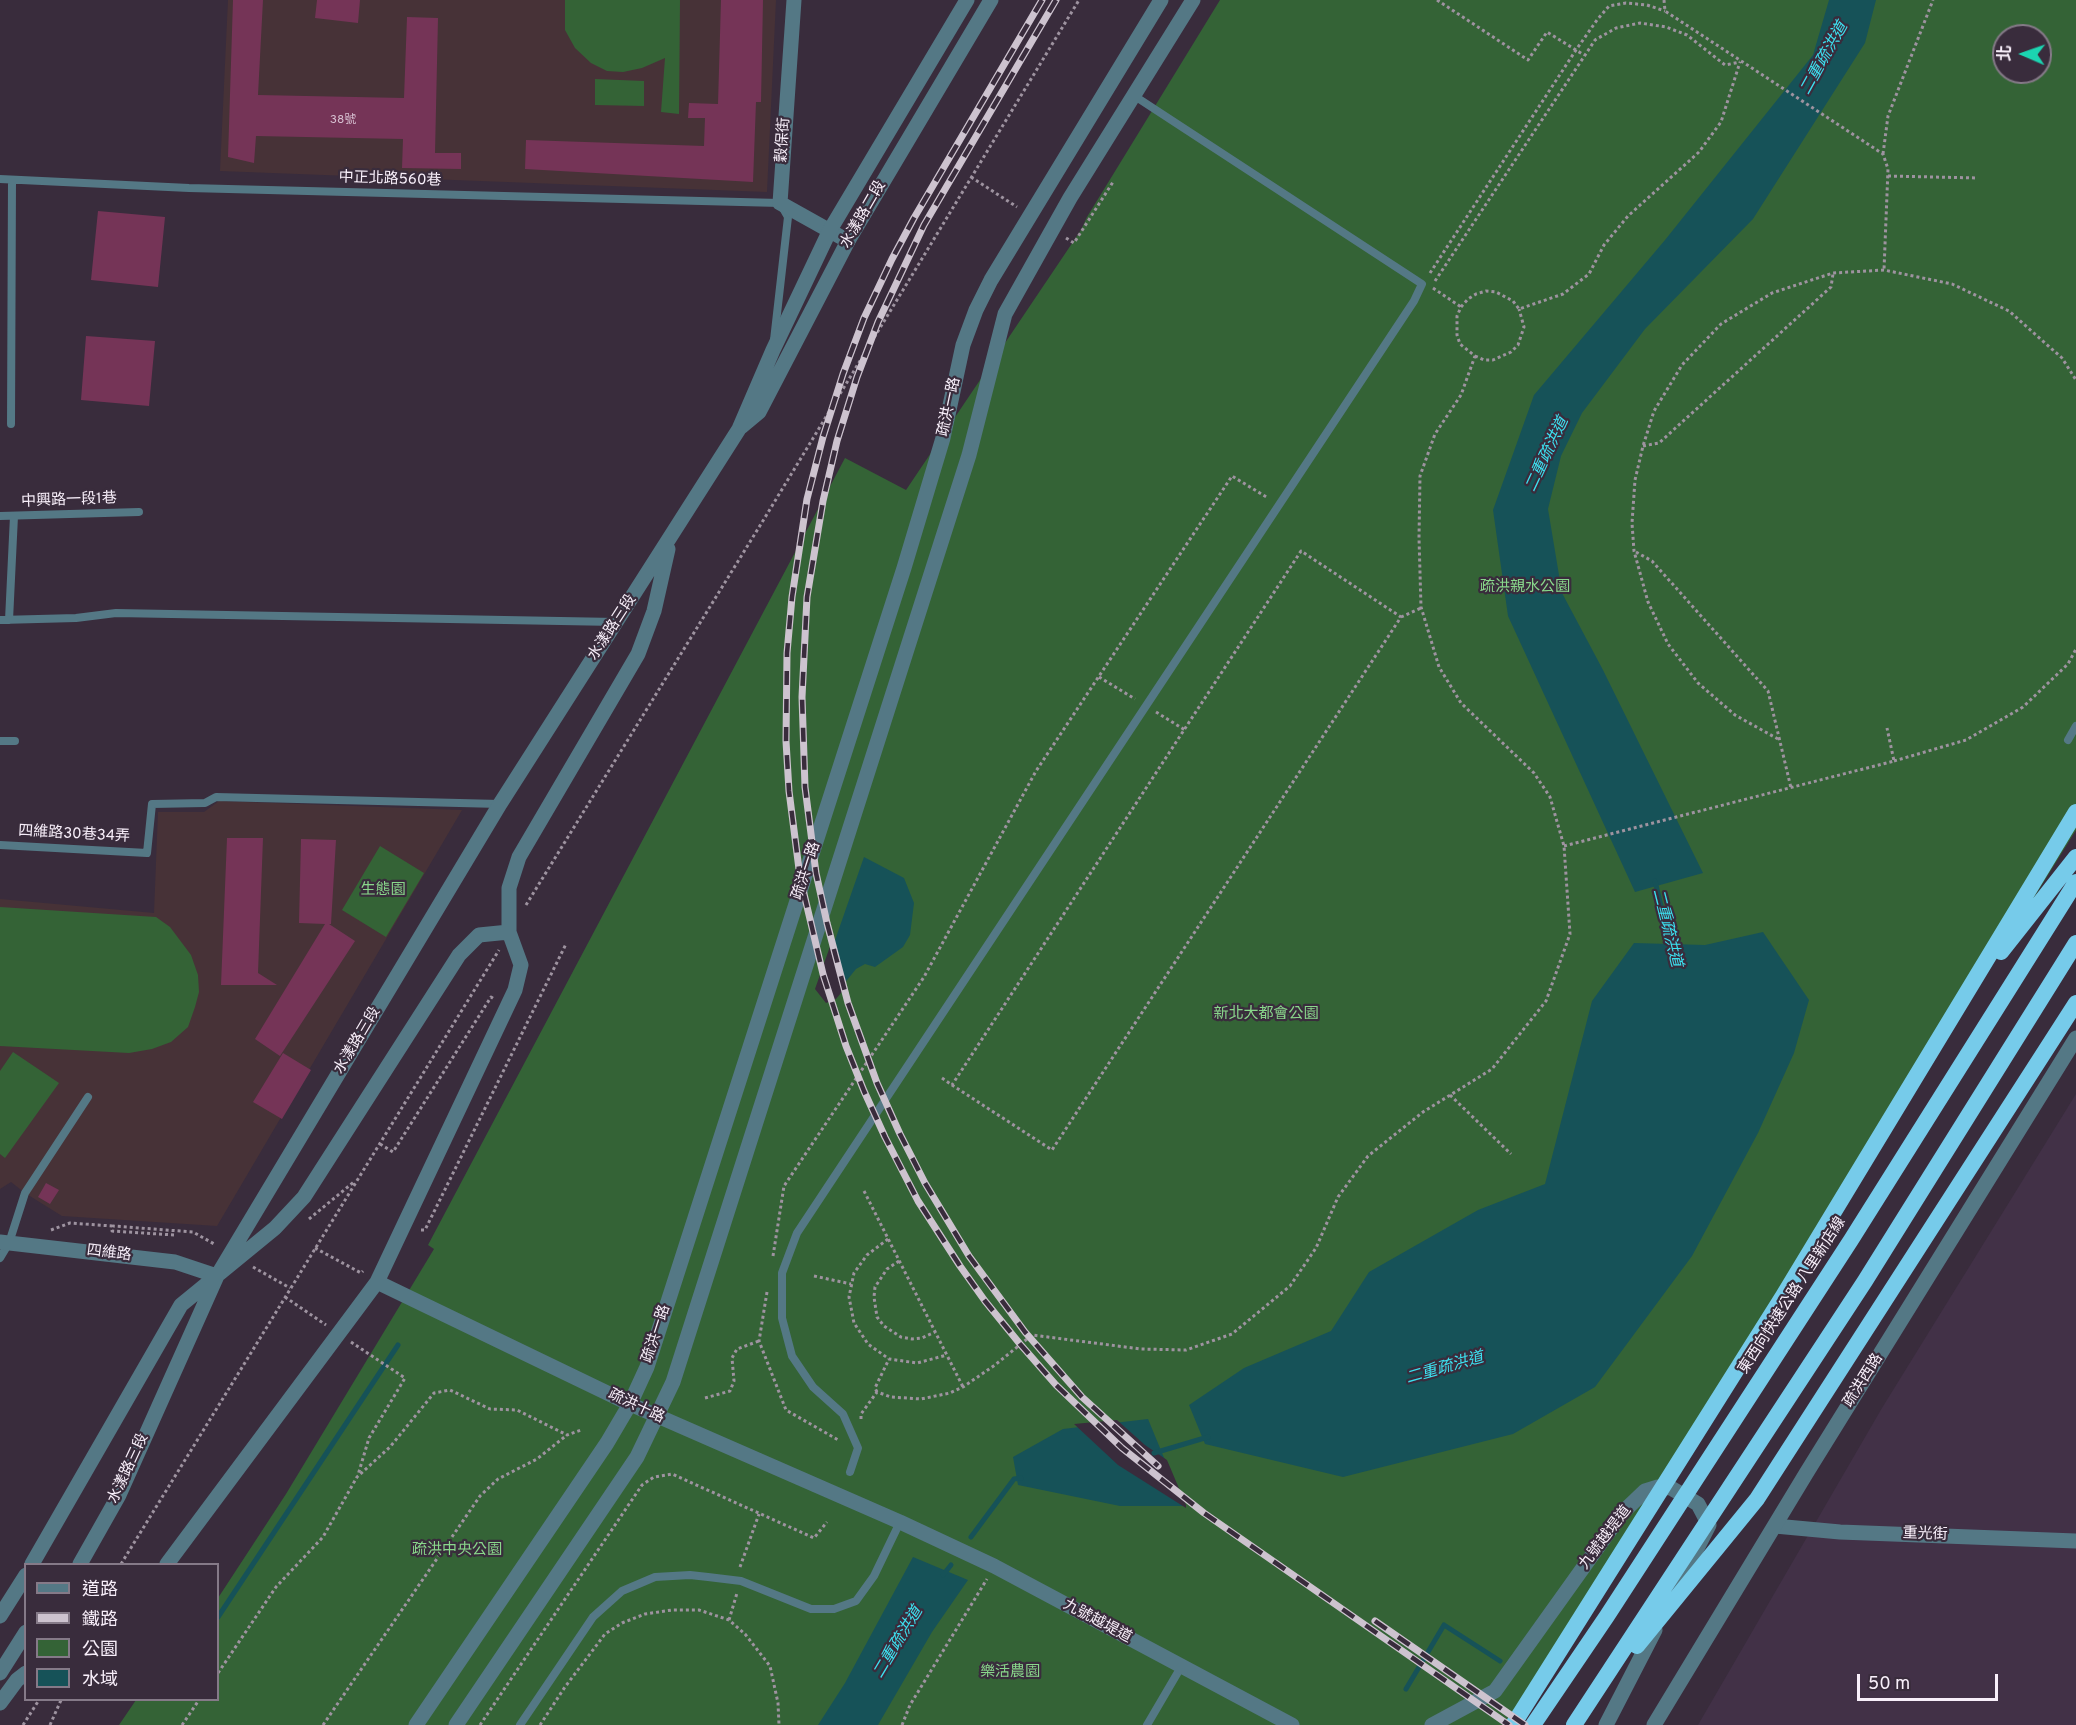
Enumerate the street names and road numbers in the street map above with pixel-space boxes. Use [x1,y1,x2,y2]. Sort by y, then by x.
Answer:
street label: 穀保街 [773,117,795,163]
street label: 中正北路560巷 [338,169,442,191]
street label: 水漾路二段 [837,178,891,252]
street label: 疏洪一路 [935,376,965,438]
street label: 中興路一段1巷 [21,490,117,512]
street label: 水漾路三段 [585,592,641,664]
street label: 四維路30巷34弄 [18,823,130,847]
street label: 疏洪一路 [789,840,825,902]
street label: 水漾路三段 [331,1004,385,1078]
street label: 東西向快速公路 八里新店線 [1735,1214,1851,1378]
street label: 四維路 [86,1242,132,1266]
street label: 疏洪一路 [639,1303,675,1365]
street label: 疏洪西路 [1840,1351,1888,1411]
street label: 疏洪十路 [605,1386,667,1428]
street label: 水漾路三段 [105,1431,153,1507]
street label: 九號越堤道 [1576,1503,1636,1573]
street label: 重光街 [1902,1525,1948,1545]
street label: 九號越堤道 [1060,1596,1134,1648]

